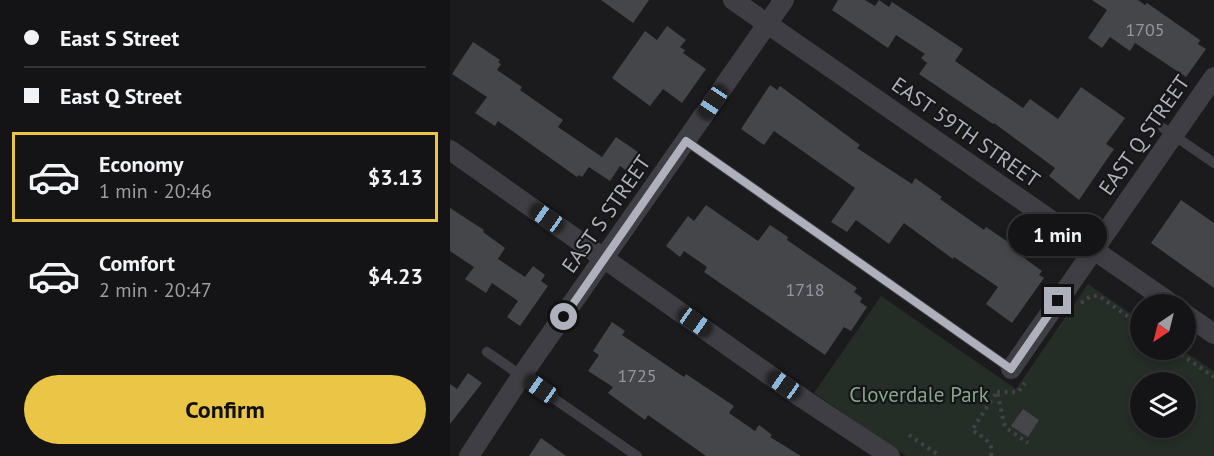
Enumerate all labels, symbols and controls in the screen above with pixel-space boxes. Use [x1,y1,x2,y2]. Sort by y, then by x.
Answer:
house number: 1705 [1125,18,1165,41]
text: East S Street [60,24,179,52]
street label: EAST Q STREET [1093,69,1196,200]
street label: EAST 59TH STREET [887,71,1046,193]
text: East Q Street [60,82,182,110]
car [695,82,731,122]
icon: car [27,150,81,204]
text: Economy [99,150,183,178]
street label: EAST S STREET [556,150,657,278]
text: $3.13 [368,163,423,191]
text: 1 min · 20:46 [99,178,212,204]
car [527,200,567,236]
callout: 1 min [1008,214,1108,256]
text: 1 min [1033,222,1082,248]
icon: car [27,249,81,303]
text: Comfort [99,249,175,277]
text: $4.23 [368,262,423,290]
text: 2 min · 20:47 [99,277,212,303]
house number: 1718 [785,278,825,301]
route end [1044,287,1071,314]
north arrow [1130,294,1196,360]
map controls [1130,294,1196,438]
route start [550,303,577,330]
car [675,304,715,340]
house number: 1725 [617,364,657,387]
car [764,367,804,403]
car [521,371,561,407]
button: layers [1130,372,1196,438]
button: Confirm [24,375,426,444]
park label: Cloverdale Park [849,381,989,408]

